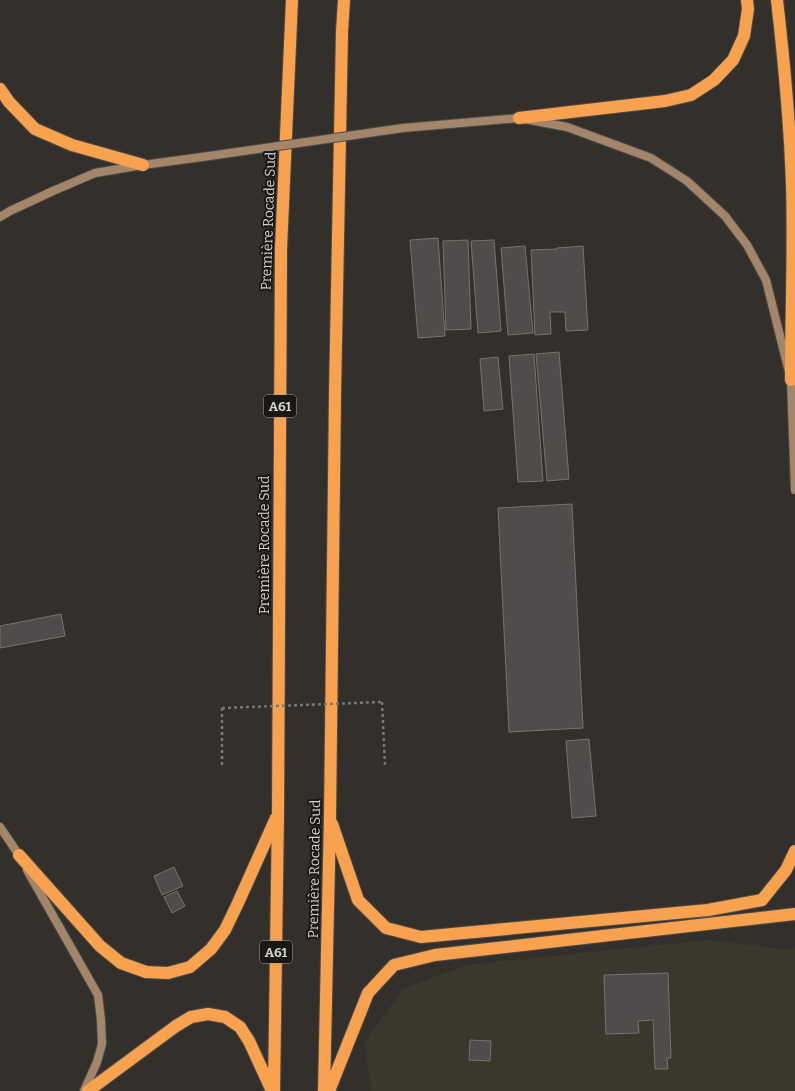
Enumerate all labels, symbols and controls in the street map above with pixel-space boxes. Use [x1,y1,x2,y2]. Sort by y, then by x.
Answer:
street label: Première Rocade Sud [258,151,279,291]
road number: A61 [264,395,296,417]
street label: Première Rocade Sud [256,476,273,614]
street label: Première Rocade Sud [305,800,324,938]
road number: A61 [260,941,292,963]

